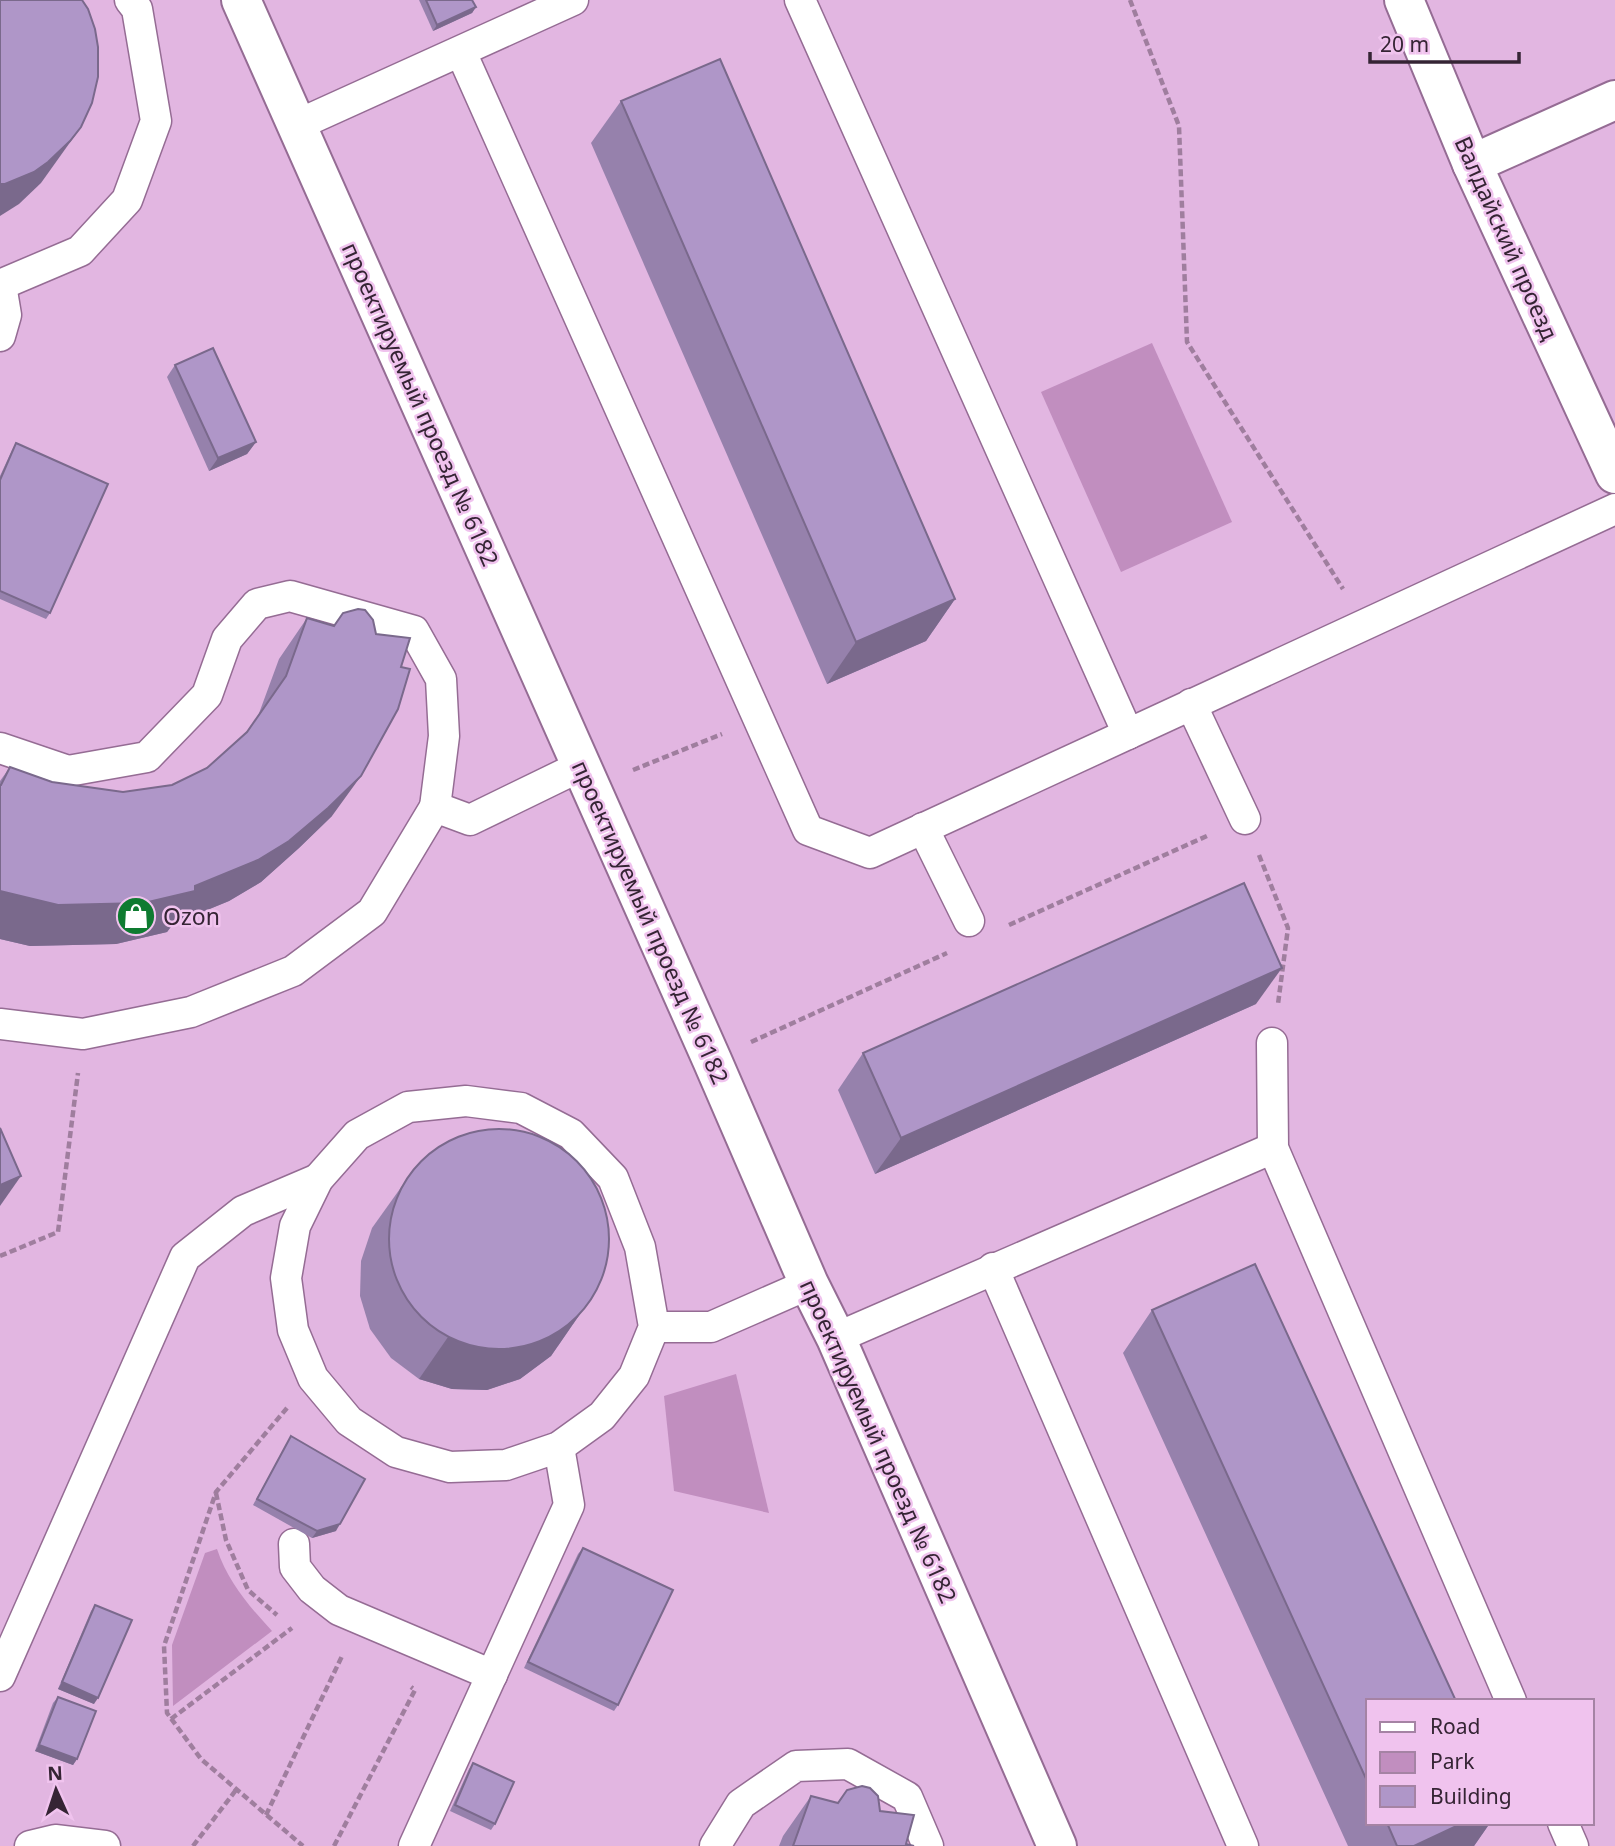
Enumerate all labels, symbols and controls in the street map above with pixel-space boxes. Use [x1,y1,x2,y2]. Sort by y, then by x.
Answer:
scale bar [1370,21,1519,65]
text: 20 m [1380,30,1429,58]
street label: Валдайский проезд [1448,131,1566,345]
street label: проектируемый проезд № 6182 [335,237,507,571]
street label: проектируемый проезд № 6182 [565,755,737,1089]
shop icon: Ozon [115,895,157,937]
place label: Ozon [163,900,220,932]
street label: проектируемый проезд № 6182 [793,1274,965,1608]
legend [1366,1699,1594,1825]
text: Road [1430,1712,1480,1740]
text: Park [1430,1747,1475,1775]
north arrow [21,1755,91,1825]
text: N [47,1760,64,1786]
text: Building [1430,1782,1512,1810]

